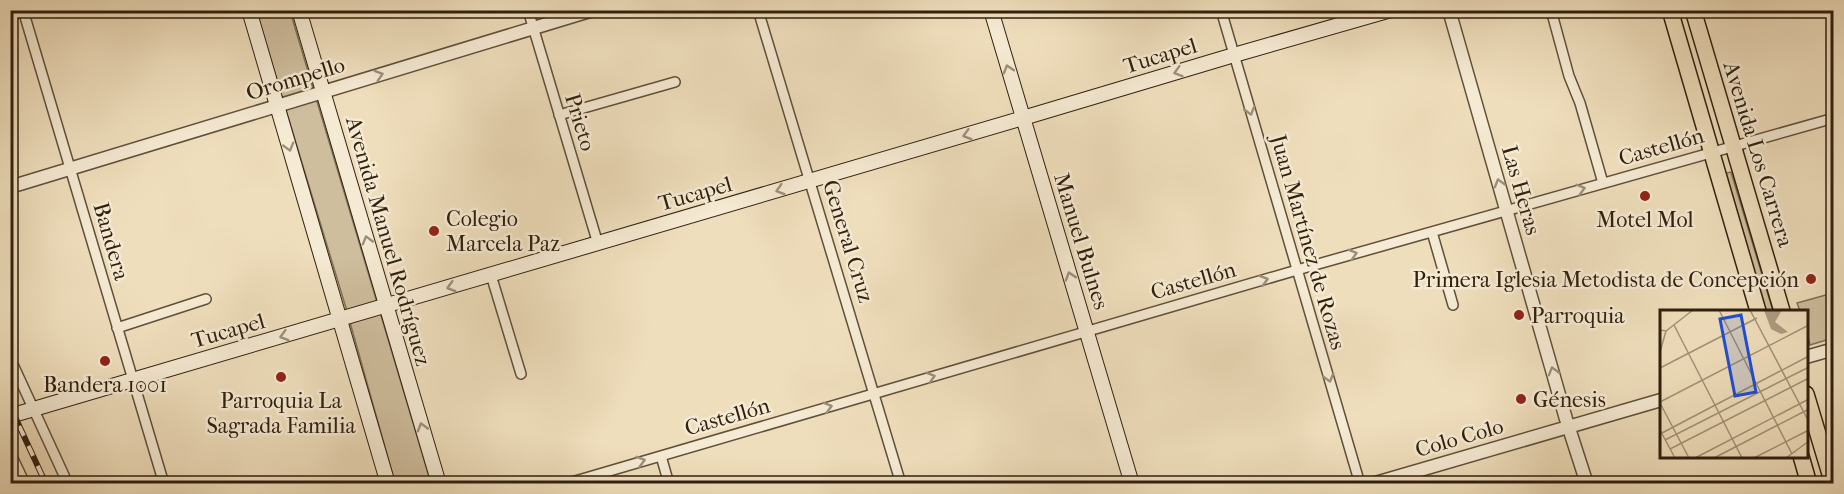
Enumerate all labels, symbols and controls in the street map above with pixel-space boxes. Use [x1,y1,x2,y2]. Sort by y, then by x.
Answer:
street label: Tucapel [1120,33,1200,79]
street label: Orompello [243,52,348,106]
street label: Avenida Los Carrera [1717,57,1799,251]
one-way arrow [1003,64,1015,75]
one-way arrow [1173,64,1184,77]
one-way arrow [373,70,384,82]
street label: Prieto [559,90,601,154]
one-way arrow [1243,105,1255,116]
street label: Avenida Manuel Rodríguez [340,113,436,369]
street label: Castellón [1616,122,1707,172]
one-way arrow [962,128,973,140]
street label: Juan Martínez de Rozas [1264,130,1351,353]
one-way arrow [282,141,294,152]
street label: Las Heras [1496,142,1546,238]
street label: Manuel Bulnes [1048,170,1114,313]
street label: Tucapel [655,171,735,217]
street label: General Cruz [817,177,879,306]
one-way arrow [1494,179,1506,189]
one-way arrow [775,183,786,195]
one-way arrow [1575,184,1586,196]
marker: Motel Mol [1638,189,1652,203]
street label: Bandera [88,199,135,284]
place label: Colegio Marcela Paz [446,206,560,257]
place label: Motel Mol [1596,207,1694,233]
marker: Colegio Marcela Paz [427,224,441,238]
one-way arrow [362,235,374,246]
one-way arrow [1347,249,1358,261]
street label: Castellón [1148,256,1239,306]
place label: Primera Iglesia Metodista de Concepción [1413,267,1799,293]
one-way arrow [1065,271,1077,282]
marker: Primera Iglesia Metodista de Concepción [1804,272,1818,286]
one-way arrow [1258,275,1269,287]
one-way arrow [447,280,457,292]
place label: Parroquia [1531,303,1625,329]
street label: Tucapel [188,308,268,354]
marker: Parroquia [1512,308,1526,322]
inset map [1660,310,1808,458]
one-way arrow [279,329,289,341]
marker: Bandera 1001 [98,354,112,368]
one-way arrow [1547,366,1560,376]
marker: Parroquia La Sagrada Familia [274,370,288,384]
place label: Bandera 1001 [43,372,167,398]
one-way arrow [925,372,935,384]
one-way arrow [1322,372,1334,383]
place label: Génesis [1533,387,1606,413]
place label: Parroquia La Sagrada Familia [206,388,356,439]
street label: Castellón [682,392,773,442]
marker: Génesis [1514,392,1528,406]
one-way arrow [823,402,833,414]
street label: Colo Colo [1412,413,1506,463]
one-way arrow [417,422,429,433]
one-way arrow [635,456,646,468]

